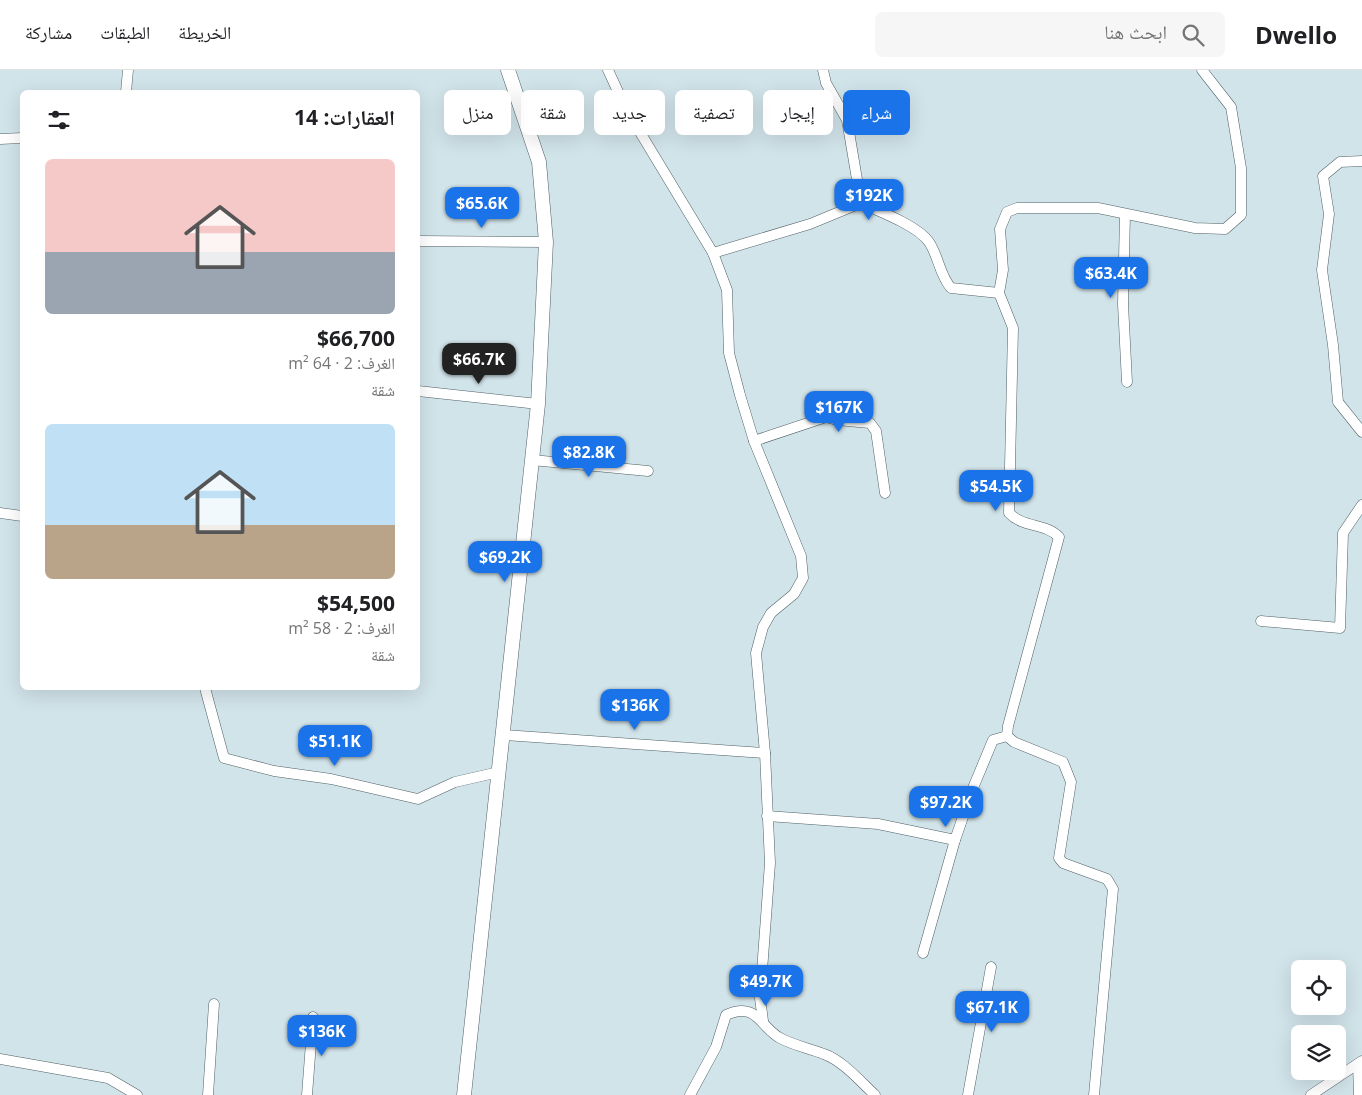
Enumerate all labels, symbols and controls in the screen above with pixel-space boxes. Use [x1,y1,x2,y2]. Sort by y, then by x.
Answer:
search box [875,12,1225,57]
text: Dwello [1255,18,1337,51]
text: ابحث هنا [1104,19,1167,45]
text: مشاركة [25,20,72,44]
text: الطبقات [100,20,150,44]
text: الخريطة [178,20,231,44]
icon: search [1179,21,1207,49]
chip: منزل [444,90,511,135]
chip: شقة [521,90,584,135]
chip: جديد [594,90,665,135]
chip: تصفية [675,90,753,135]
chip: إيجار [763,90,833,135]
chip: شراء [843,90,910,135]
text: العقارات: 14 [294,103,395,131]
icon: filters [45,106,73,134]
pin: $192K [834,178,904,221]
text: $192K [845,184,893,206]
pin: $65.6K [441,186,523,229]
icon: home [175,192,265,282]
text: $65.6K [456,192,508,214]
pin: $63.4K [1070,256,1152,299]
text: $63.4K [1085,262,1137,284]
text: $66,700 [317,324,395,352]
pin: $66.7K [438,342,520,385]
text: $66.7K [453,348,505,370]
text: الغرف: 2 · 64 m² [288,352,395,374]
text: شقة [371,379,395,401]
pin: $167K [804,390,874,433]
text: $167K [815,396,863,418]
pin: $82.8K [548,436,630,478]
text: $82.8K [563,441,615,463]
icon: home [175,457,265,547]
pin: $54.5K [955,470,1037,512]
text: $54.5K [970,475,1022,497]
pin: $69.2K [464,540,546,583]
text: $69.2K [479,546,531,568]
text: $54,500 [317,589,395,617]
text: الغرف: 2 · 58 m² [288,617,395,639]
text: شقة [371,644,395,666]
pin: $136K [600,688,670,731]
text: $136K [611,694,659,716]
pin: $51.1K [294,724,376,767]
text: $51.1K [309,730,361,752]
pin: $97.2K [905,786,987,828]
text: $97.2K [920,791,972,813]
map controls [1291,960,1346,1080]
button: locate [1291,960,1346,1015]
pin: $49.7K [725,964,807,1007]
text: $49.7K [740,970,792,992]
pin: $67.1K [951,990,1033,1033]
text: $67.1K [966,996,1018,1018]
pin: $136K [287,1014,357,1057]
text: $136K [298,1020,346,1042]
button: layers [1291,1025,1346,1080]

